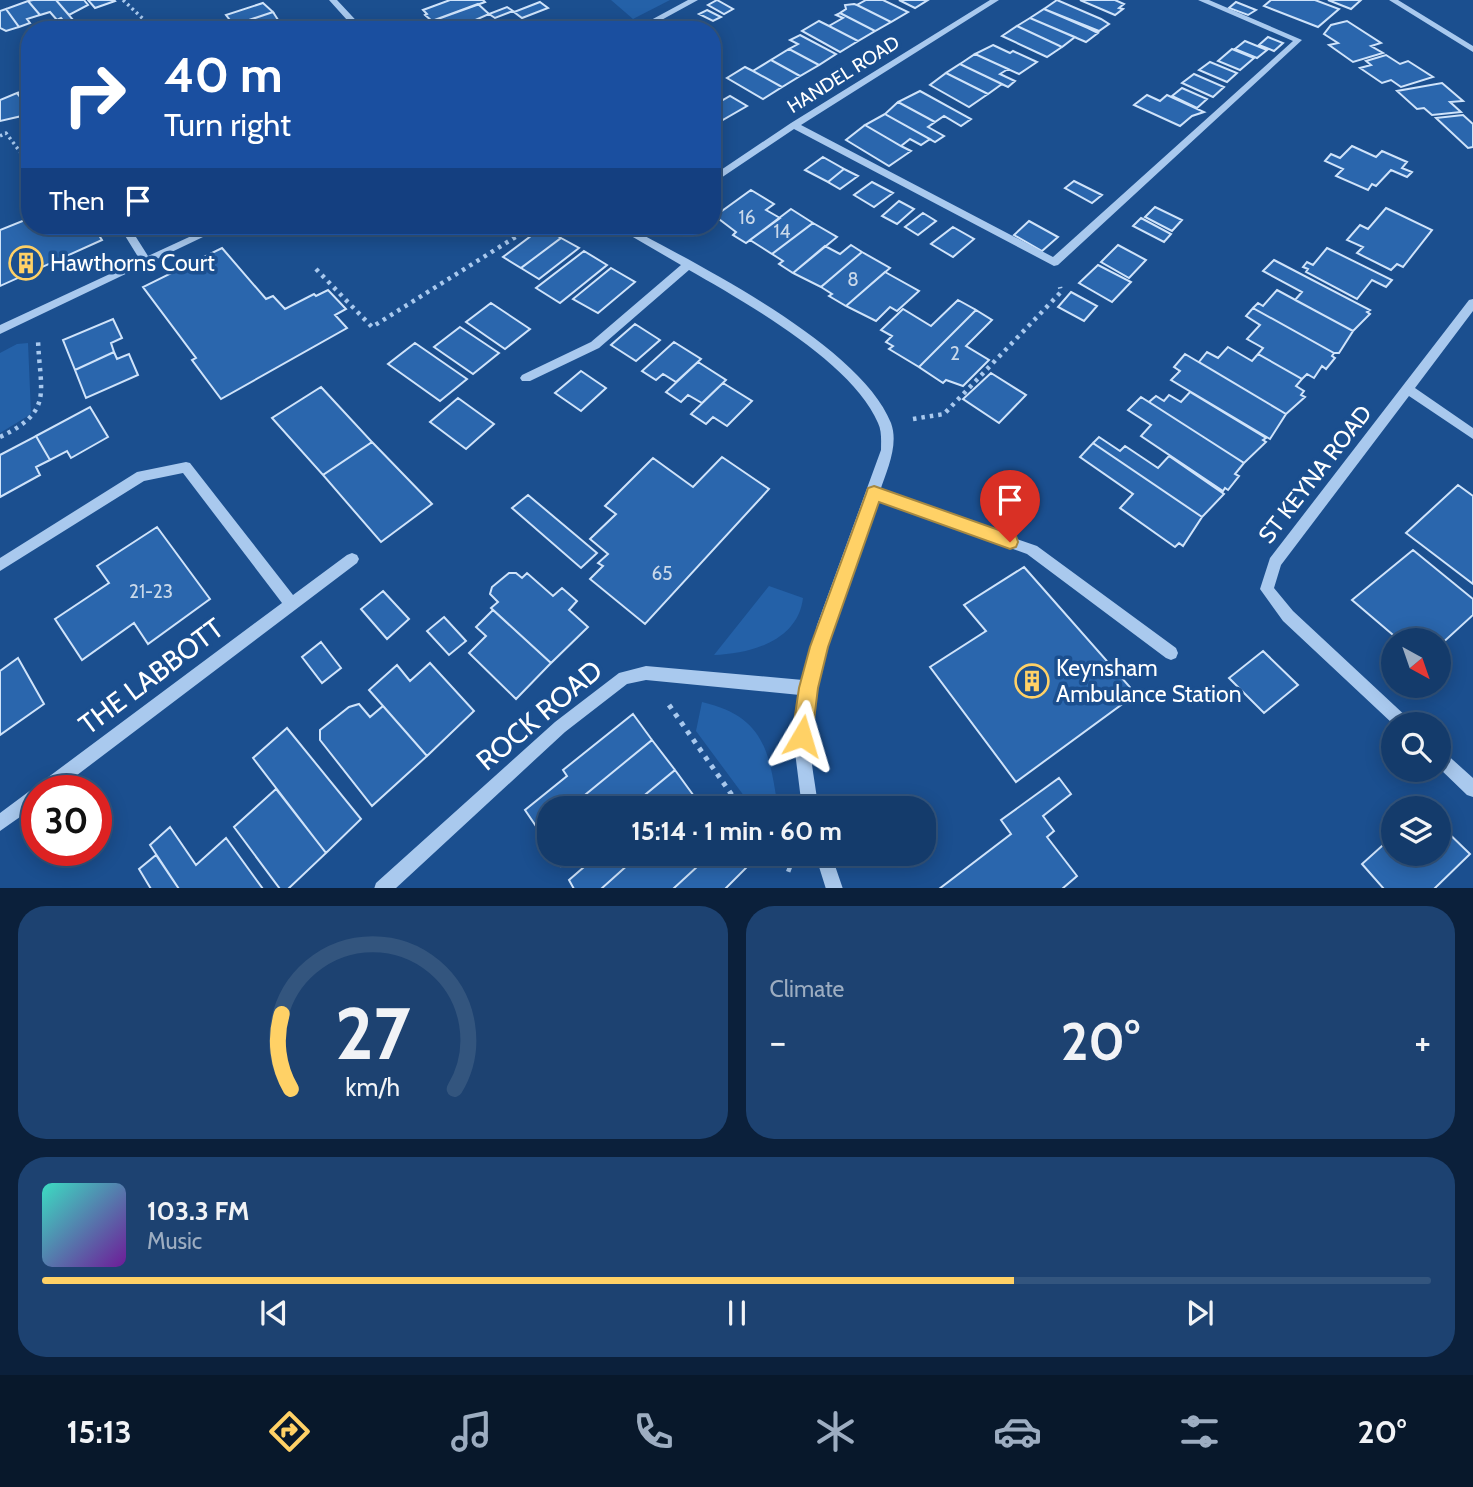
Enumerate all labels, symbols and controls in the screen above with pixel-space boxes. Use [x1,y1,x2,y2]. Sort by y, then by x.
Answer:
street label: HANDEL ROAD [783,31,904,118]
text: 40 m [164,45,283,104]
icon: right [49,49,140,140]
text: Turn right [164,105,291,144]
icon: arrive [119,182,157,220]
text: Then [49,185,105,217]
house number: 16 [739,206,756,229]
house number: 14 [773,220,791,243]
building icon: Hawthorns Court [7,244,45,282]
place label: Hawthorns Court [50,249,215,277]
house number: 8 [847,268,859,291]
house number: 2 [950,342,960,365]
street label: ST KEYNA ROAD [1252,399,1378,549]
pin [980,470,1040,542]
icon: arrive [991,481,1029,519]
house number: 65 [651,562,673,585]
house number: 21-23 [129,580,173,603]
street label: THE LABBOTT [72,611,230,741]
north arrow [1381,628,1451,698]
map controls [1381,628,1451,866]
street label: ROCK ROAD [469,653,609,777]
place label: Keynsham Ambulance Station [1056,654,1242,708]
building icon: Keynsham Ambulance Station [1013,662,1051,700]
position arrow [765,699,839,773]
button: search [1381,712,1451,782]
speed limit sign: 30 [21,775,112,866]
button: layers [1381,796,1451,866]
text: 15:14 · 1 min · 60 m [631,815,842,847]
text: Climate [770,975,844,1003]
text: 27 [335,989,411,1077]
text: 20° [1061,1010,1140,1073]
text: − [770,1018,786,1065]
text: + [1414,1018,1431,1065]
text: km/h [345,1071,400,1101]
text: 103.3 FM [147,1195,250,1227]
text: Music [147,1227,202,1255]
icon: previous [255,1294,293,1332]
icon: pause [718,1294,756,1332]
icon: next [1181,1294,1219,1332]
icon: directions [265,1407,314,1456]
icon: music [447,1407,496,1456]
icon: phone [629,1407,678,1456]
icon: climate [811,1407,860,1456]
icon: car [993,1407,1042,1456]
icon: filters [1175,1407,1224,1456]
text: 15:13 [67,1412,132,1451]
text: 20° [1358,1412,1406,1451]

